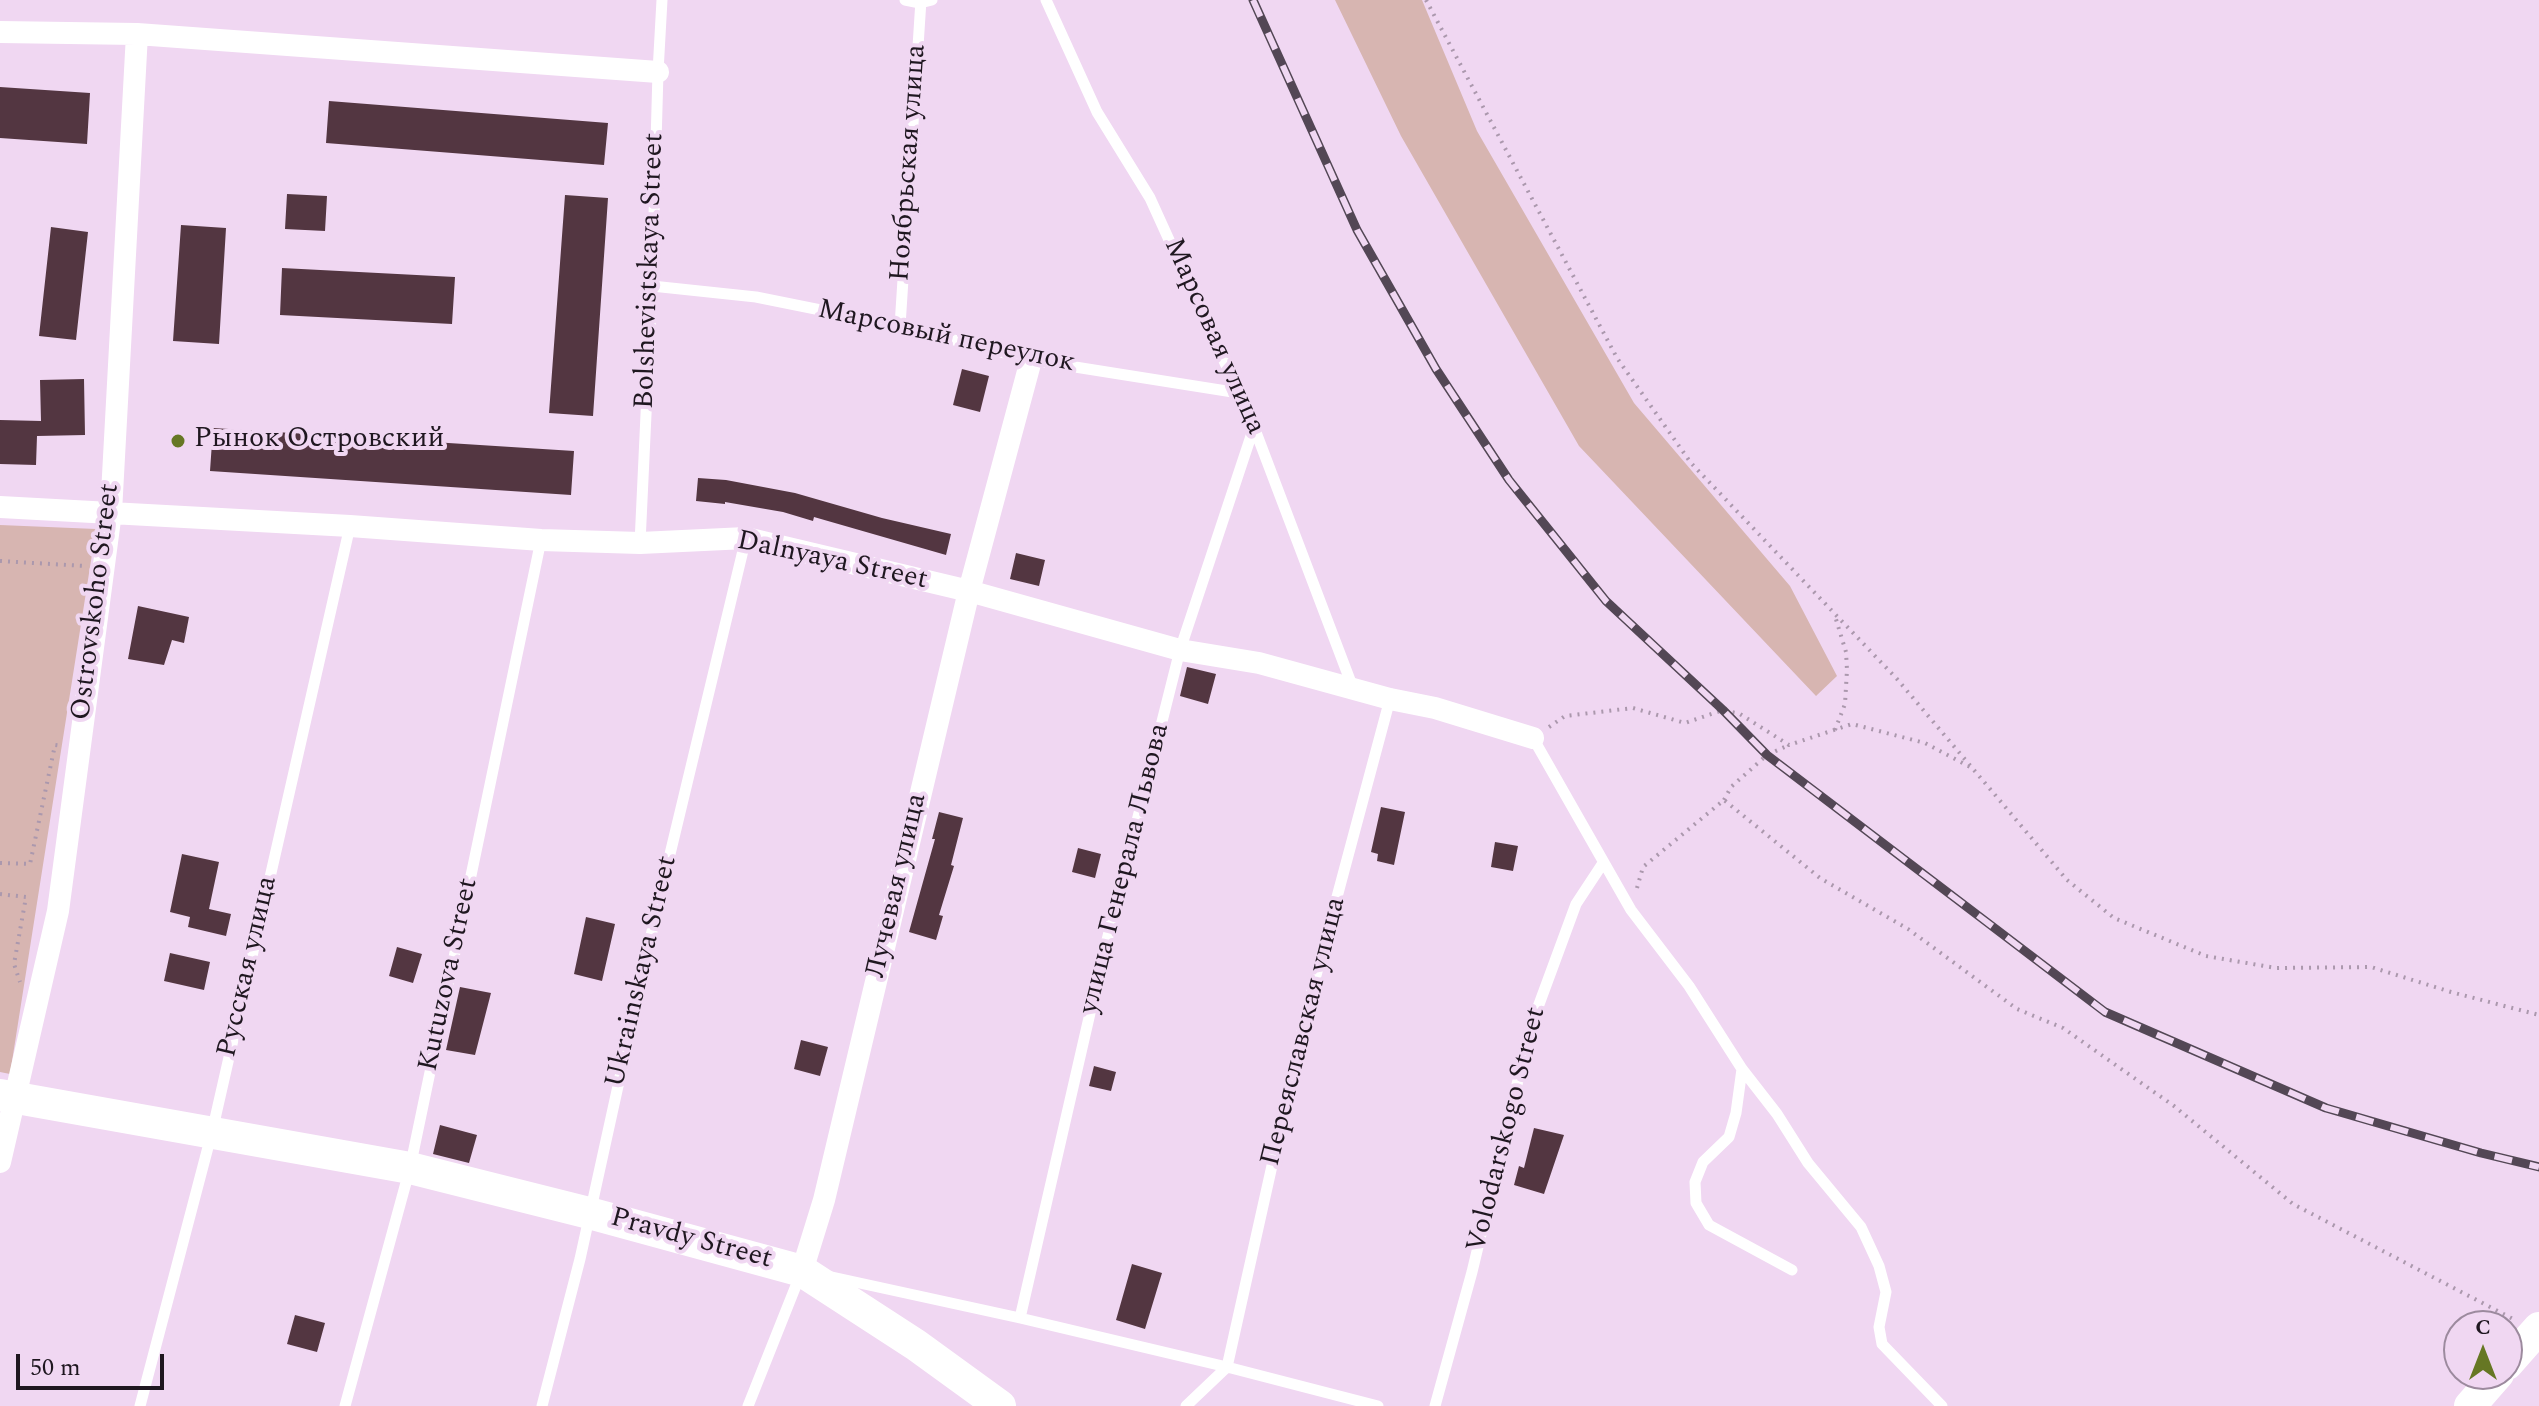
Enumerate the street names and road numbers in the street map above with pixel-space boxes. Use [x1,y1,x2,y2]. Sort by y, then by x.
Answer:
street label: Ноябрьская улица [885,43,935,283]
street label: Bolshevistskaya Street [629,132,673,410]
street label: Марсовая улица [1155,234,1271,440]
street label: Марсовый переулок [814,294,1078,382]
street label: Ostrovskoho Street [66,482,128,722]
street label: Dalnyaya Street [734,525,930,599]
street label: улица Генерала Львова [1074,720,1178,1018]
street label: Лучевая улица [860,790,936,982]
street label: Ukrainskaya Street [600,853,686,1091]
street label: Русская улица [212,873,286,1061]
street label: Kutuzova Street [413,875,487,1075]
street label: Переяславская улица [1255,894,1355,1170]
street label: Volodarskogo Street [1461,1004,1555,1256]
street label: Pravdy Street [607,1202,775,1278]

